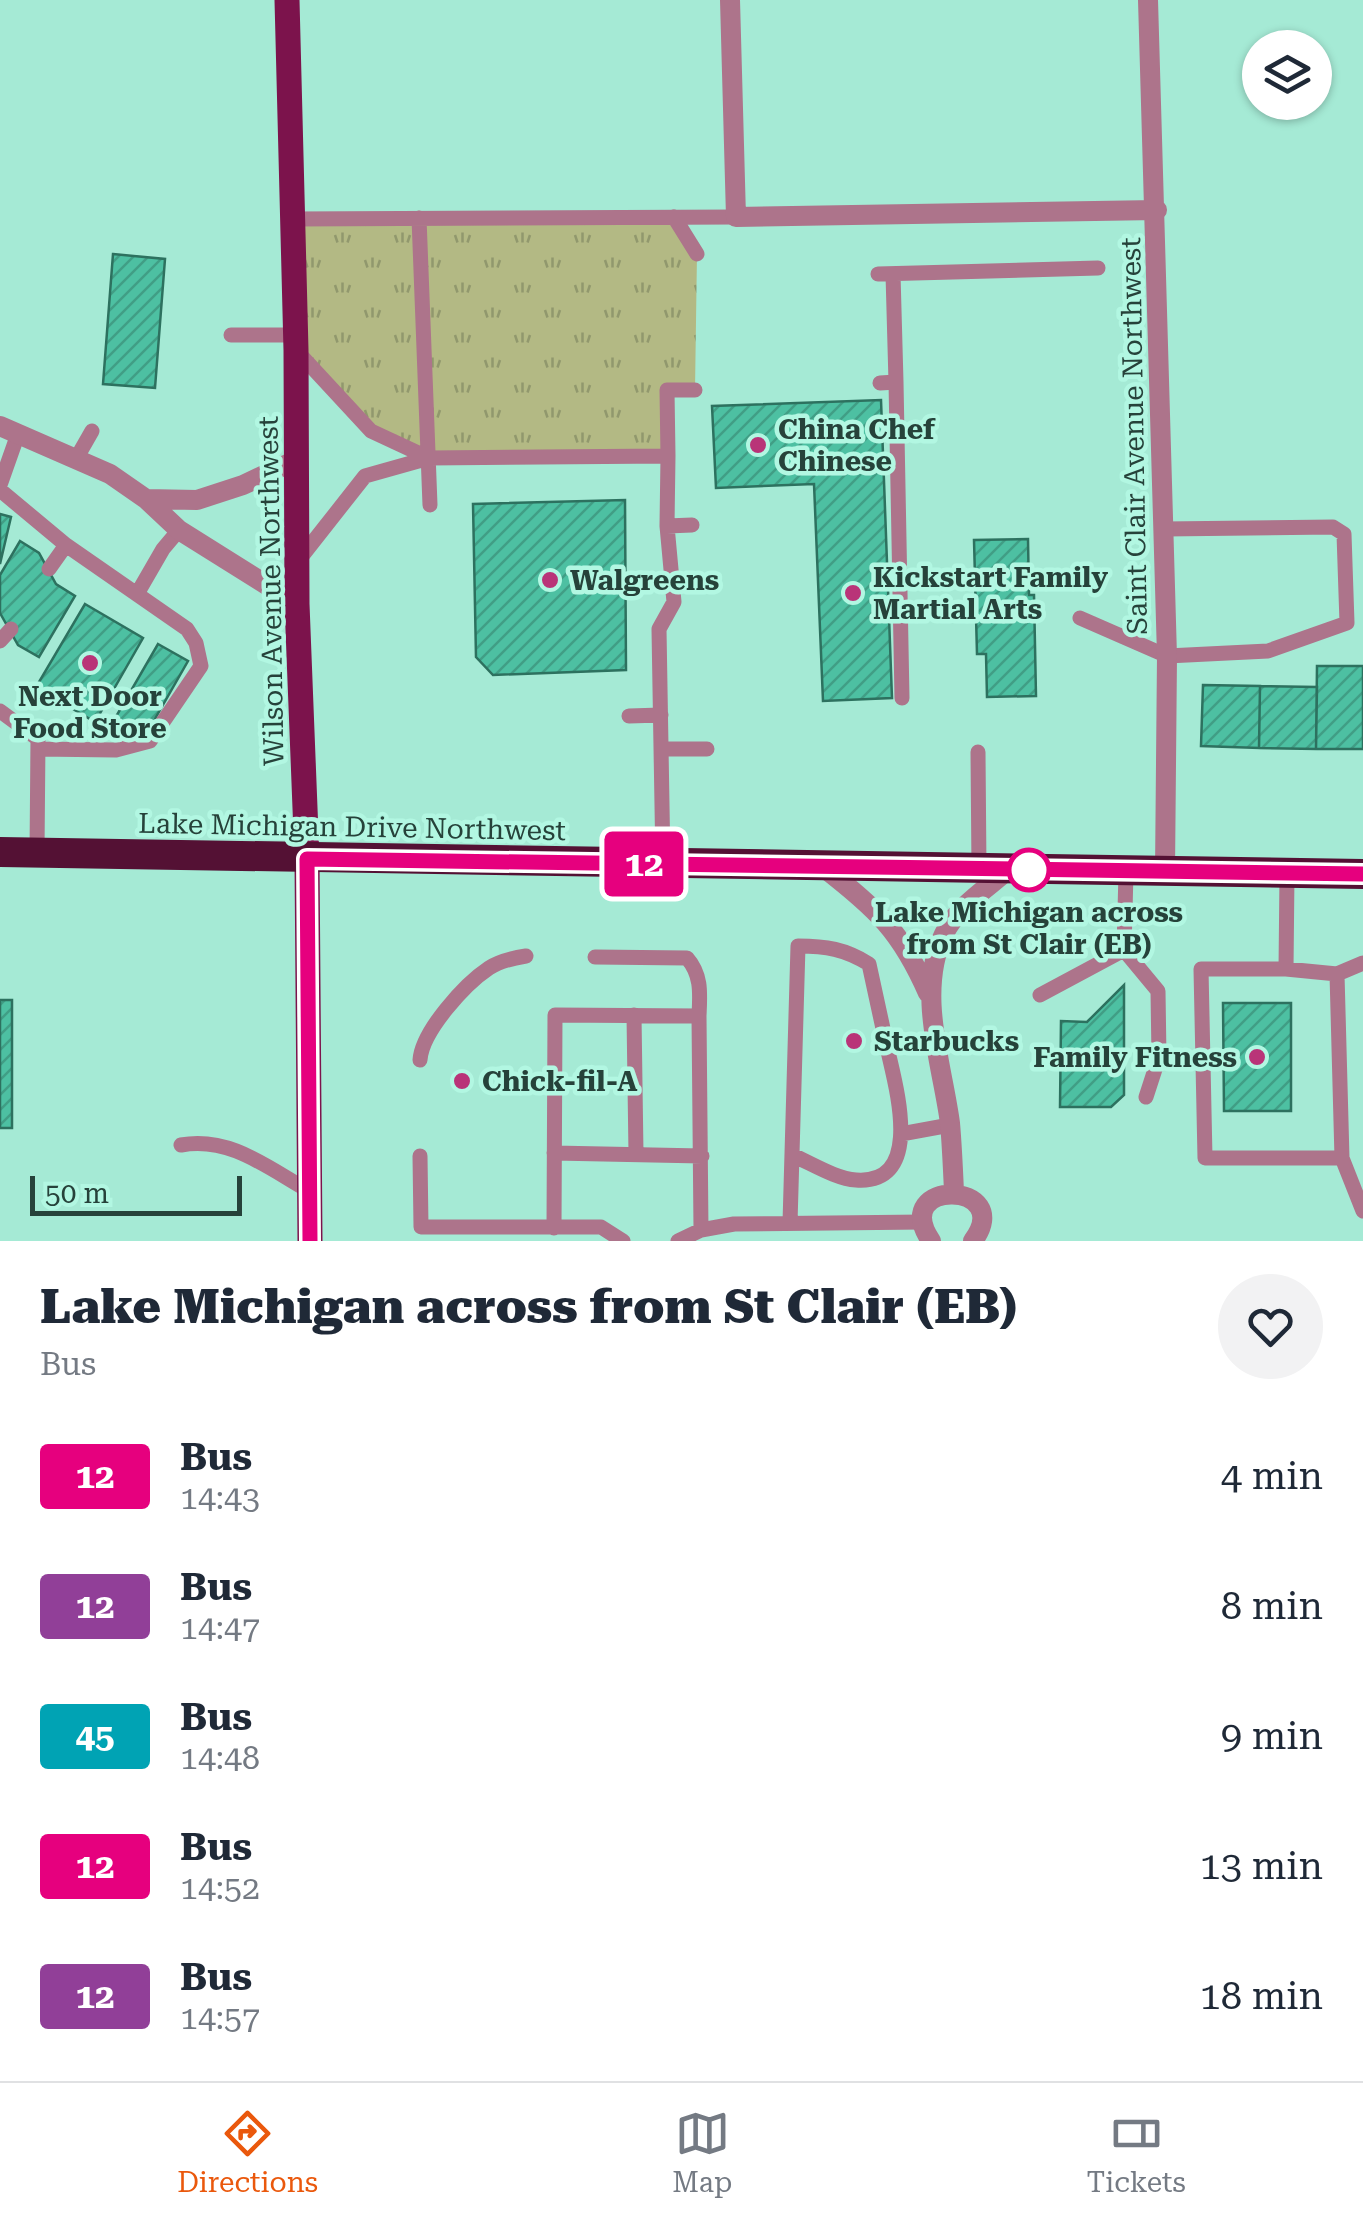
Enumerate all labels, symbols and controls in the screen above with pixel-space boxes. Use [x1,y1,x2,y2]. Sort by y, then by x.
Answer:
map controls [1242,30,1332,120]
button: layers [1242,30,1332,120]
street label: Saint Clair Avenue Northwest [1114,237,1154,635]
place label: China Chef Chinese [778,413,936,478]
street label: Wilson Avenue Northwest [251,416,291,766]
marker: China Chef Chinese [747,434,769,456]
place label: Kickstart Family Martial Arts [873,561,1108,626]
place label: Walgreens [570,564,719,597]
marker: Walgreens [539,569,561,591]
marker: Kickstart Family Martial Arts [842,582,864,604]
marker: Next Door Food Store [79,652,101,674]
place label: Next Door Food Store [13,680,167,745]
street label: Lake Michigan Drive Northwest [138,807,566,847]
line badge: 12 [599,832,689,896]
text: 12 [624,844,664,885]
marker: Lake Michigan across from St Clair (EB) [1008,849,1050,891]
place label: Lake Michigan across from St Clair (EB) [875,896,1183,961]
place label: Starbucks [874,1025,1019,1058]
marker: Starbucks [843,1030,865,1052]
place label: Family Fitness [1033,1041,1237,1074]
marker: Family Fitness [1246,1046,1268,1068]
place label: Chick-fil-A [482,1065,638,1098]
marker: Chick-fil-A [451,1070,473,1092]
scale bar [30,1171,242,1216]
text: 50 m [45,1177,109,1210]
button: heart [1218,1274,1323,1379]
text: Lake Michigan across from St Clair (EB) [40,1279,1017,1335]
text: Bus [40,1345,96,1383]
text: Bus [180,1435,252,1479]
text: 4 min [1221,1454,1323,1498]
text: 12 [75,1456,115,1497]
text: 14:43 [180,1479,260,1517]
text: Bus [180,1565,252,1609]
text: 8 min [1221,1584,1323,1628]
text: 12 [75,1586,115,1627]
text: 14:47 [180,1609,260,1647]
text: Bus [180,1695,252,1739]
text: 9 min [1221,1714,1323,1758]
text: 45 [75,1716,115,1757]
text: 14:48 [180,1739,260,1777]
text: Bus [180,1825,252,1869]
text: 13 min [1200,1844,1323,1888]
text: 12 [75,1846,115,1887]
text: 14:52 [180,1869,260,1907]
text: Bus [180,1955,252,1999]
text: 18 min [1200,1974,1323,2018]
text: 12 [75,1976,115,2017]
text: 14:57 [180,1999,260,2037]
tab: Directions [177,2106,318,2199]
tab: Map [672,2106,732,2199]
tab: Tickets [1086,2106,1186,2199]

